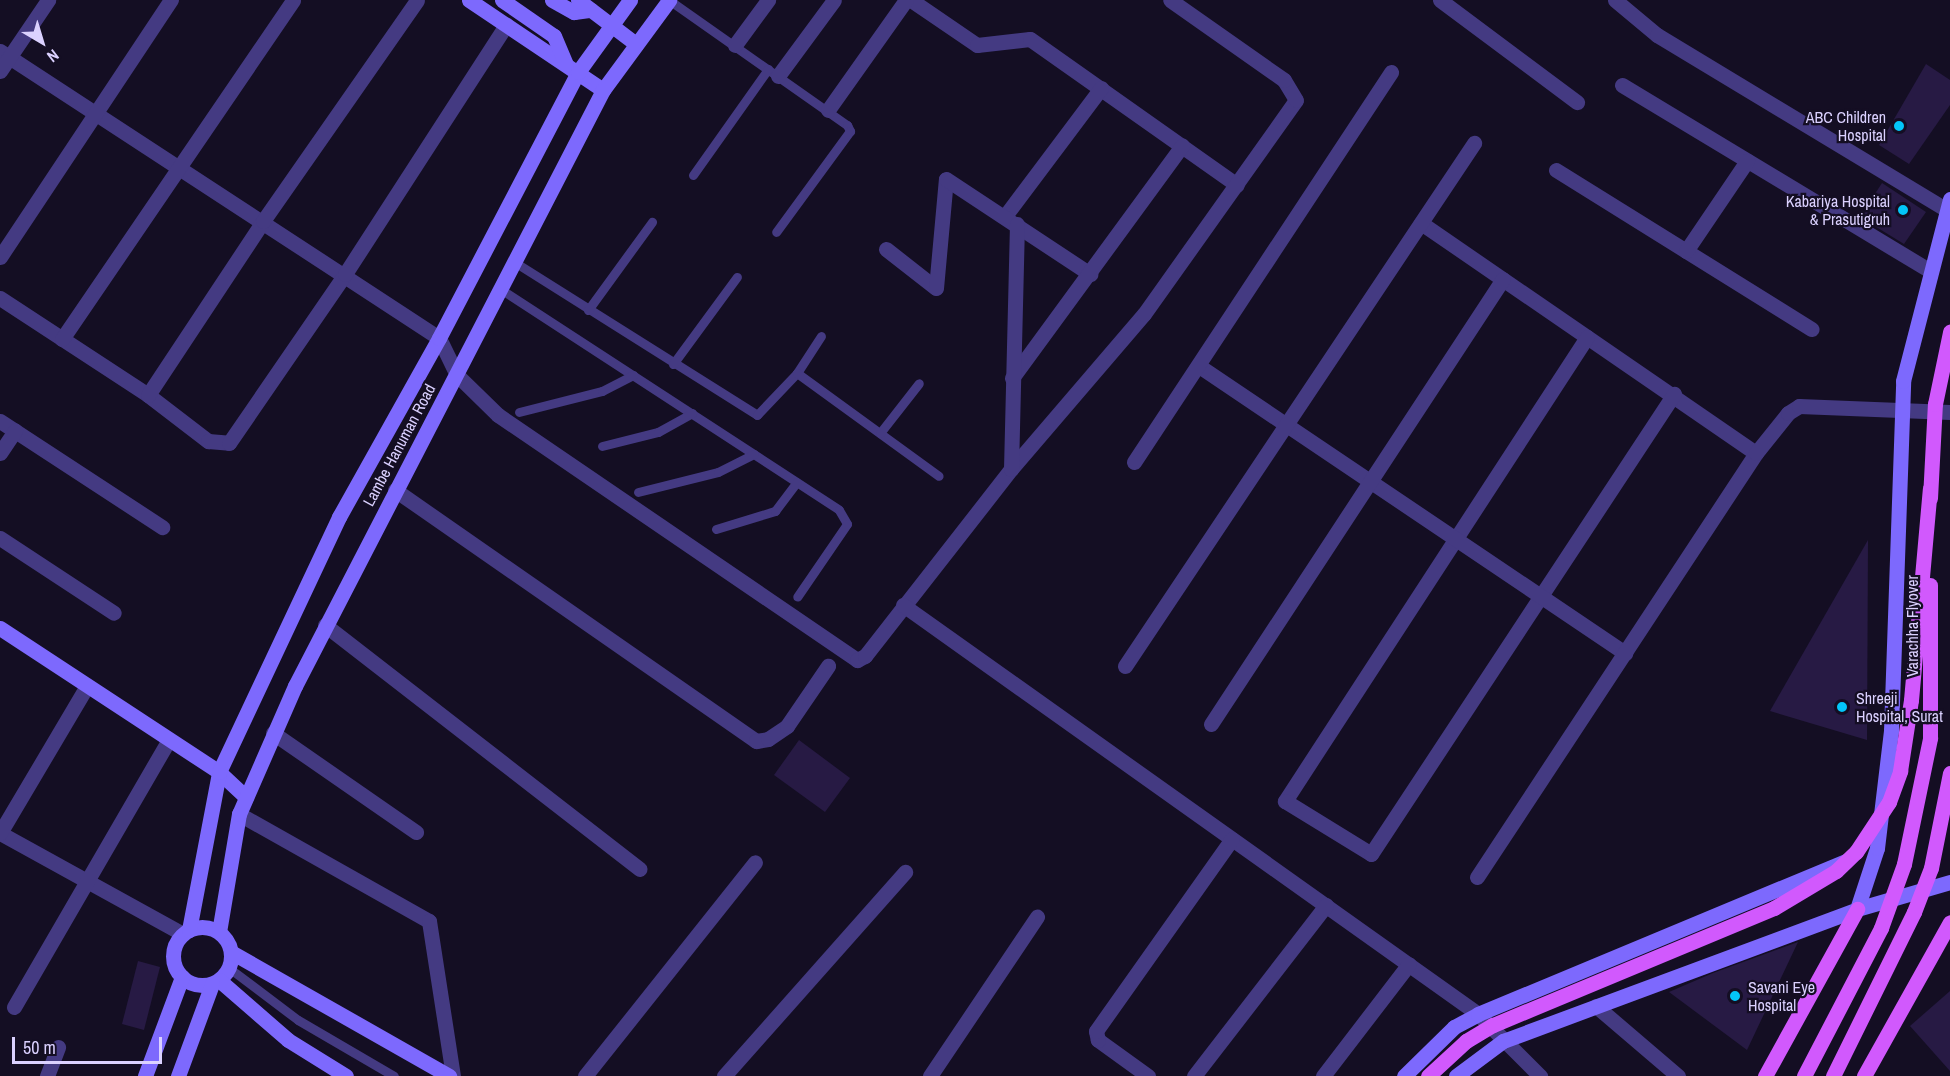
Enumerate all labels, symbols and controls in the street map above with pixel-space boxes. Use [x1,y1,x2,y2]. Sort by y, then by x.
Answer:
north arrow [12,12,72,72]
text: N [43,45,64,68]
place label: ABC Children Hospital [1806,107,1886,145]
marker: ABC Children Hospital [1890,117,1908,135]
place label: Kabariya Hospital & Prasutigruh [1786,191,1890,229]
marker: Kabariya Hospital & Prasutigruh [1894,201,1912,219]
street label: Lambe Hanuman Road [359,381,439,509]
street label: Varachha Flyover [1902,575,1922,677]
place label: Shreeji Hospital, Surat [1856,688,1943,726]
marker: Shreeji Hospital, Surat [1833,698,1851,716]
place label: Savani Eye Hospital [1748,977,1815,1015]
marker: Savani Eye Hospital [1726,987,1744,1005]
scale bar [15,1025,165,1063]
text: 50 m [23,1035,56,1060]

